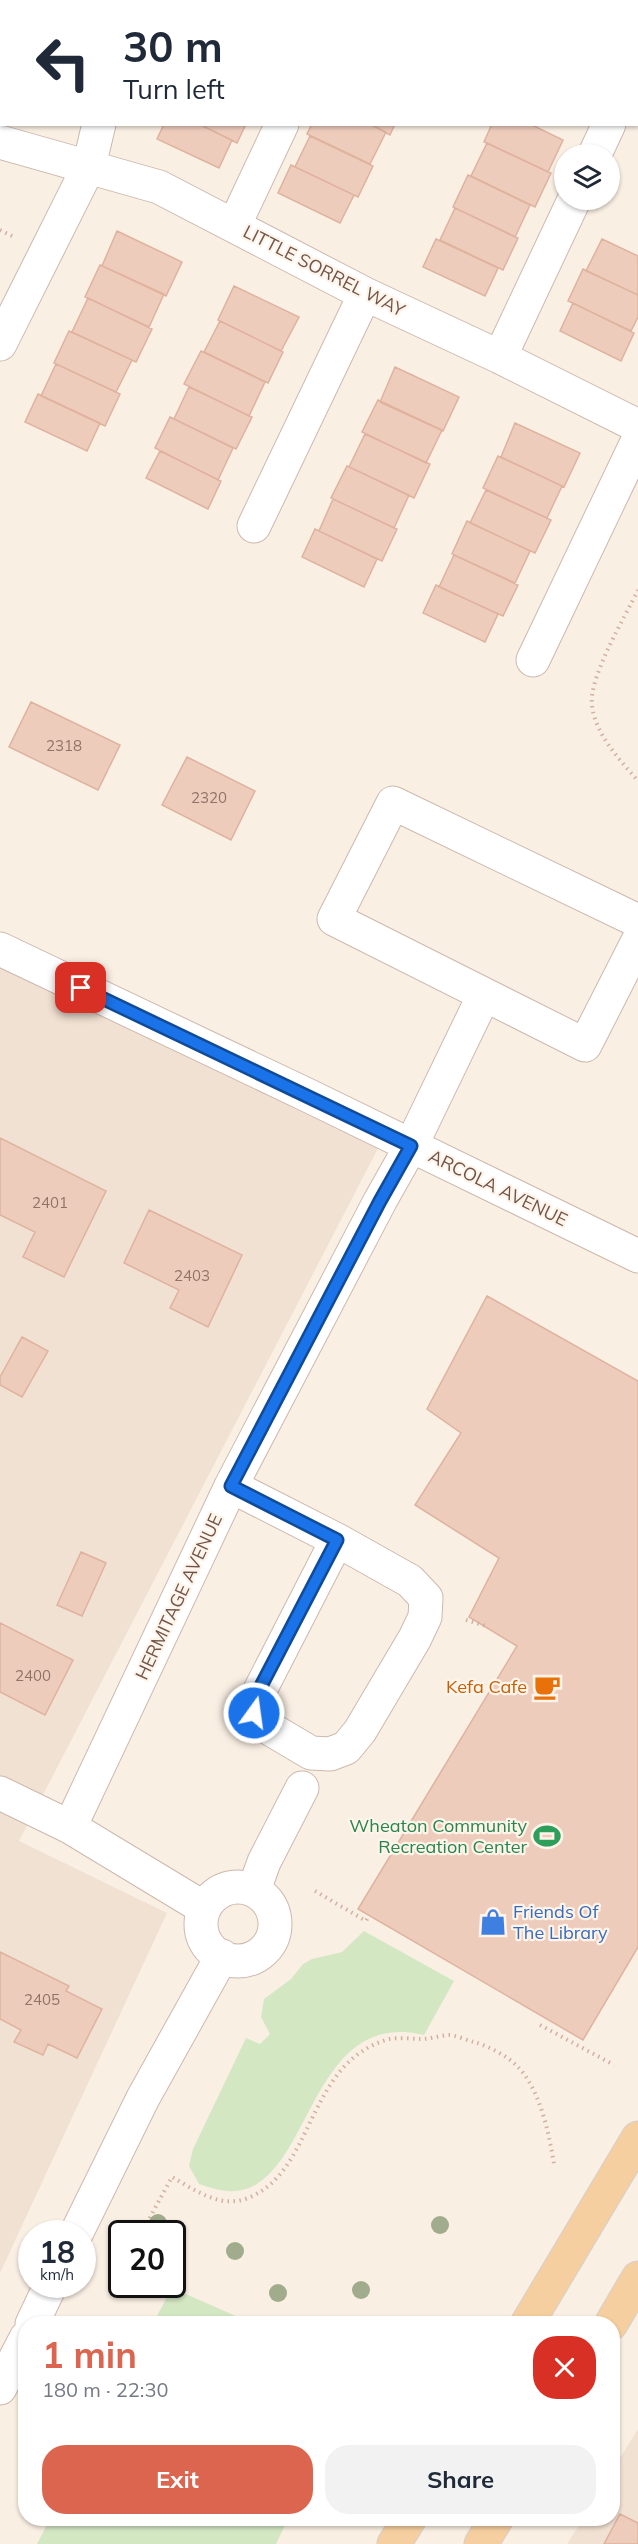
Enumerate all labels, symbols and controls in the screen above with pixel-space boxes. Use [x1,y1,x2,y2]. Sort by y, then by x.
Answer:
text: 30 m [123,20,223,73]
icon: left [24,24,102,102]
text: Turn left [123,72,225,106]
map controls [554,144,620,210]
button: layers [554,144,620,210]
street label: LITTLE SORREL WAY [239,220,410,322]
house number: 2318 [46,736,82,755]
house number: 2320 [191,788,227,807]
pin [55,962,106,1013]
icon: arrive [64,971,97,1004]
street label: ARCOLA AVENUE [425,1144,571,1231]
house number: 2401 [32,1193,68,1212]
house number: 2403 [174,1266,210,1285]
street label: HERMITAGE AVENUE [130,1510,227,1683]
house number: 2400 [15,1666,51,1685]
cafe icon: Kefa Cafe [532,1672,562,1702]
place label: Kefa Cafe [446,1675,527,1698]
position arrow [222,1681,286,1745]
place label: Wheaton Community Recreation Center [349,1814,527,1858]
sports icon: Wheaton Community Recreation Center [532,1821,562,1851]
place label: Friends Of The Library [513,1900,608,1944]
shop icon: Friends Of The Library [478,1907,508,1937]
house number: 2405 [24,1990,60,2009]
speed limit sign: 20 [108,2220,186,2298]
text: 18 [39,2233,75,2271]
text: km/h [40,2265,74,2284]
text: 1 min [42,2332,137,2377]
button: close [533,2336,596,2399]
text: 180 m · 22:30 [42,2377,168,2402]
button: Exit [42,2445,313,2514]
button: Share [325,2445,596,2514]

